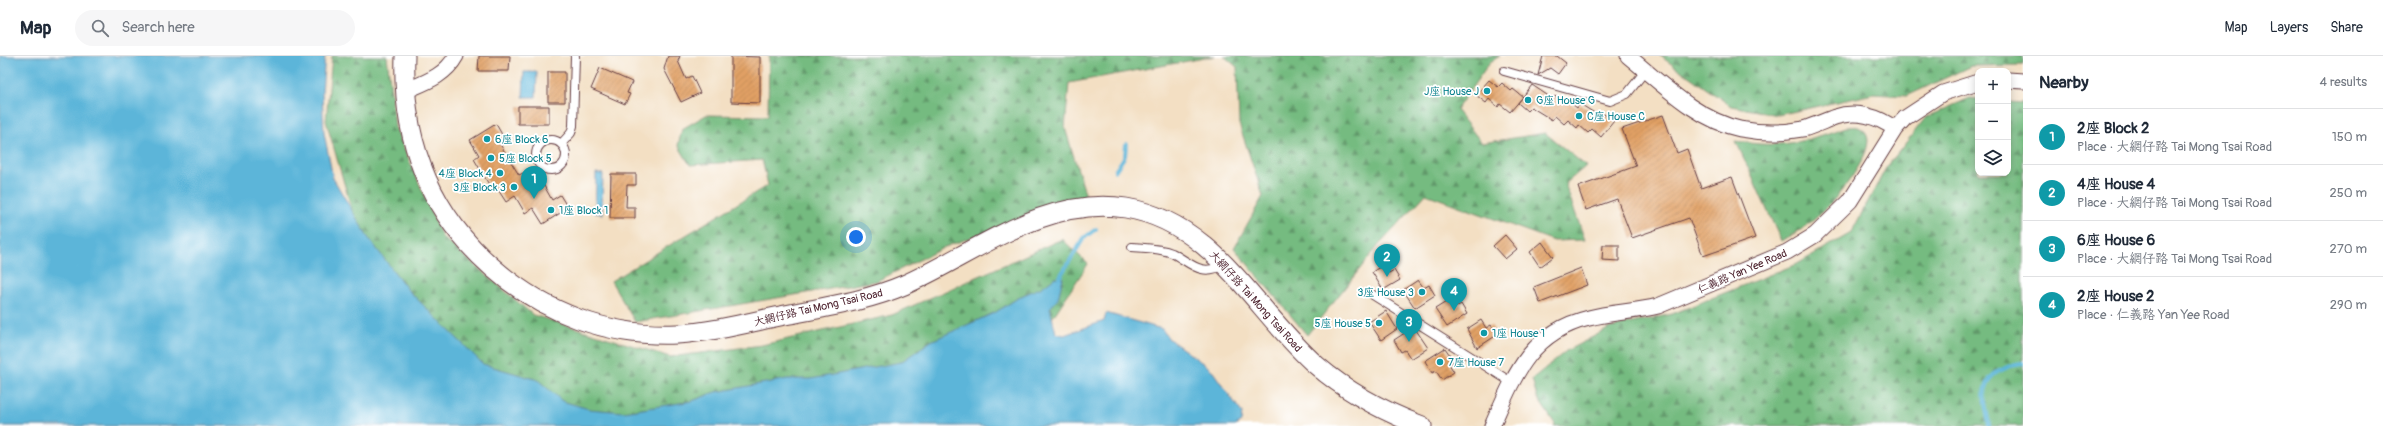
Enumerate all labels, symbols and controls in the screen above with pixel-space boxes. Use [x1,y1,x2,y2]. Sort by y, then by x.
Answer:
search box [75,10,355,46]
text: Map [20,16,51,40]
icon: search [89,17,111,39]
text: Search here [121,18,195,37]
text: Map [2225,19,2248,36]
text: Layers [2270,19,2308,36]
text: Share [2330,19,2363,36]
map controls [1975,68,2011,176]
button: + [1975,68,2011,104]
text: Nearby [2039,72,2088,93]
text: 4 results [2320,74,2367,90]
place label: J座 House J [1424,85,1479,98]
marker: J座 House J [1482,86,1492,96]
place label: G座 House G [1536,94,1595,107]
marker: G座 House G [1523,95,1533,105]
button: − [1975,104,2011,140]
place label: C座 House C [1587,110,1645,123]
marker: C座 House C [1574,111,1584,121]
text: 2座 Block 2 [2077,119,2149,138]
text: 1 [2049,129,2055,145]
text: 150 m [2332,129,2367,145]
place label: 6座 Block 6 [495,133,549,146]
marker: 6座 Block 6 [482,134,492,144]
text: Place · 大網仔路 Tai Mong Tsai Road [2077,139,2272,155]
button: layers [1975,140,2011,176]
place label: 5座 Block 5 [499,152,552,165]
marker: 5座 Block 5 [486,153,496,163]
pin: 1 [521,166,547,199]
place label: 4座 Block 4 [439,167,493,180]
marker: 4座 Block 4 [495,168,505,178]
text: 4座 House 4 [2077,175,2155,194]
place label: 3座 Block 3 [453,181,506,194]
marker: 3座 Block 3 [509,182,519,192]
text: 2 [2048,185,2056,201]
text: 250 m [2329,185,2367,201]
text: Place · 大網仔路 Tai Mong Tsai Road [2077,195,2272,211]
place label: 1座 Block 1 [559,204,608,217]
marker: 1座 Block 1 [546,205,556,215]
your location [846,227,866,247]
text: 6座 House 6 [2077,231,2155,250]
text: 3 [2048,241,2056,257]
text: 270 m [2330,241,2367,257]
pin: 2 [1374,244,1400,277]
street label: 仁義路 Yan Yee Road [1696,247,1789,296]
street label: 大網仔路 Tai Mong Tsai Road [1207,248,1305,355]
text: Place · 大網仔路 Tai Mong Tsai Road [2077,251,2272,267]
pin: 4 [1441,278,1467,311]
street label: 大網仔路 Tai Mong Tsai Road [752,286,884,329]
place label: 3座 House 3 [1357,286,1414,299]
marker: 3座 House 3 [1417,287,1427,297]
text: 2座 House 2 [2077,287,2154,306]
text: 4 [2048,297,2056,313]
text: 290 m [2330,297,2367,313]
text: Place · 仁義路 Yan Yee Road [2077,307,2230,323]
pin: 3 [1396,309,1422,342]
place label: 5座 House 5 [1315,317,1371,330]
marker: 5座 House 5 [1374,318,1384,328]
place label: 1座 House 1 [1492,327,1545,340]
marker: 1座 House 1 [1479,328,1489,338]
place label: 7座 House 7 [1448,356,1504,369]
marker: 7座 House 7 [1435,357,1445,367]

